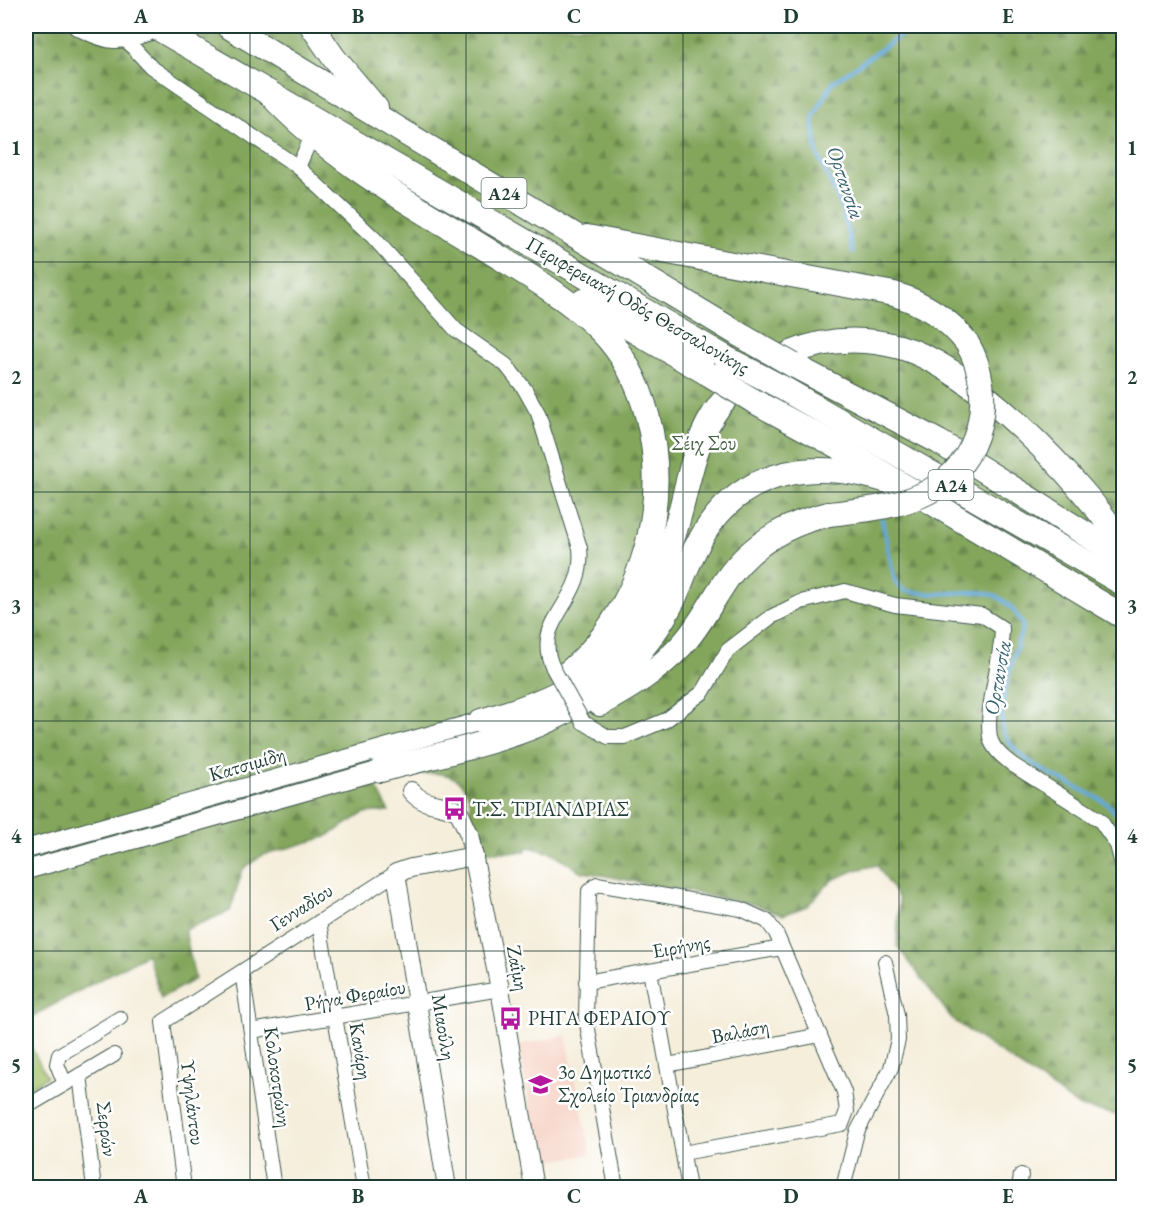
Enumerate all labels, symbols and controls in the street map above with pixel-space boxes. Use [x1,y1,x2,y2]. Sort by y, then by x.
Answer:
text: A [133,3,149,29]
text: B [352,3,364,29]
text: C [567,3,581,29]
text: D [783,3,799,29]
text: E [1002,3,1014,29]
text: 1 [11,135,21,161]
text: 1 [1127,135,1137,161]
water label: Ορτανσία [821,142,871,222]
road number: Α24 [482,178,526,208]
street label: Περιφερειακή Οδός Θεσσαλονίκης [522,230,755,380]
text: 2 [11,364,22,390]
text: 2 [1127,364,1138,390]
park label: Σέιχ Σου [672,430,737,456]
road number: Α24 [928,470,974,500]
text: 3 [11,593,21,619]
text: 3 [1127,593,1137,619]
water label: Ορτανσία [977,638,1017,717]
street label: Κατσιμίδη [206,741,288,787]
bus stop icon: Τ.Σ. ΤΡΙΑΝΔΡΙΑΣ [441,796,467,822]
place label: Τ.Σ. ΤΡΙΑΝΔΡΙΑΣ [472,796,629,822]
text: 4 [11,823,22,849]
text: 4 [1127,823,1138,849]
street label: Γενναδίου [265,877,337,937]
street label: Ειρήνης [650,928,712,964]
street label: Ζαΐμη [501,943,535,993]
street label: Ρήγα Φεραίου [302,973,408,1017]
street label: Μιαούλη [426,992,462,1062]
bus stop icon: ΡΗΓΑ ΦΕΡΑΙΟΥ [497,1005,523,1031]
place label: ΡΗΓΑ ΦΕΡΑΙΟΥ [528,1005,672,1031]
street label: Βαλάση [709,1013,771,1049]
street label: Κανάρη [344,1021,378,1081]
street label: Κολοκοτρώνη [258,1025,298,1129]
text: 5 [11,1052,21,1078]
text: 5 [1127,1052,1137,1078]
street label: Υψηλάντου [175,1057,211,1147]
place label: 3ο Δημοτικό Σχολείο Τριανδρίας [558,1059,699,1108]
school or university icon: 3ο Δημοτικό Σχολείο Τριανδρίας [527,1071,553,1097]
street label: Σερρών [91,1100,123,1158]
text: A [133,1183,149,1209]
text: B [352,1183,364,1209]
text: C [567,1183,581,1209]
text: D [783,1183,799,1209]
text: E [1002,1183,1014,1209]

